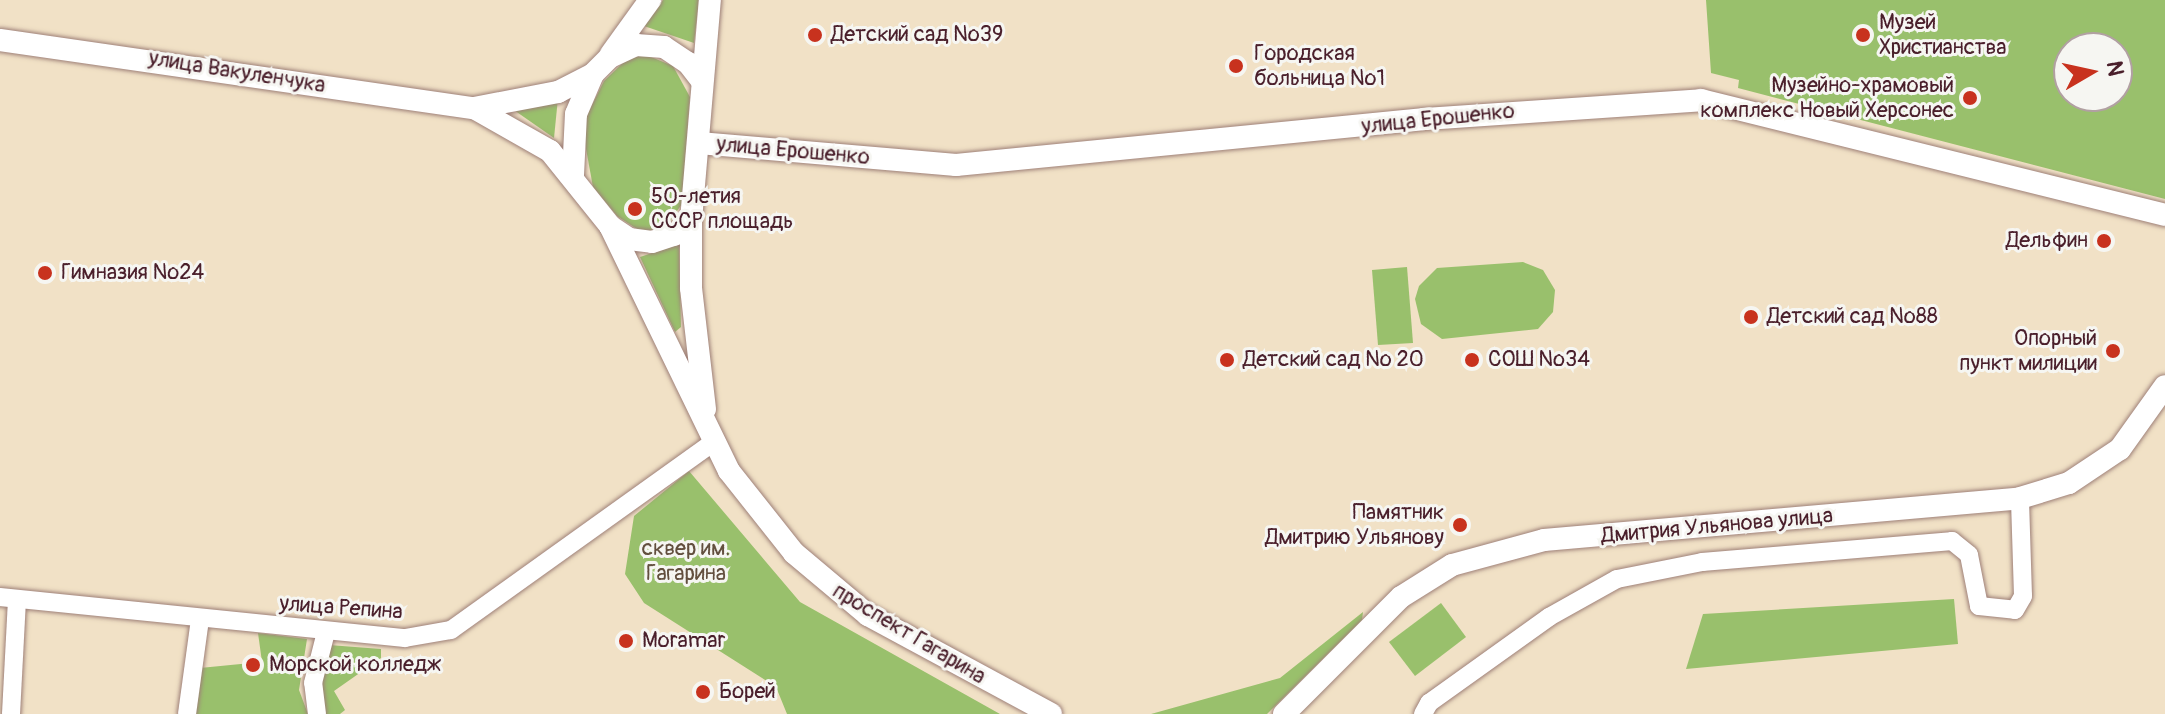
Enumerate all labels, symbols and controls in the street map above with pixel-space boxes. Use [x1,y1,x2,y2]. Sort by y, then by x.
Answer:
place label: Музей Христианства [1879,9,2007,60]
place label: Детский сад №39 [831,22,1003,48]
marker: Детский сад №39 [806,26,824,44]
marker: Музей Христианства [1854,26,1872,44]
north arrow [2053,32,2133,112]
place label: Городская больница №1 [1254,40,1385,92]
street label: улица Вакуленчука [147,45,327,99]
marker: Городская больница №1 [1225,55,1247,77]
text: N [2100,59,2130,78]
place label: Музейно-храмовый комплекс Новый Херсонес [1700,72,1954,124]
marker: Музейно-храмовый комплекс Новый Херсонес [1961,89,1979,107]
street label: улица Ерошенко [1360,98,1516,140]
street label: улица Ерошенко [715,131,871,171]
place label: 50-летия СССР площадь [651,183,793,234]
marker: 50-летия СССР площадь [626,200,644,218]
place label: Дельфин [2006,228,2088,254]
marker: Дельфин [2095,232,2113,250]
place label: Гимназия №24 [61,260,204,286]
marker: Гимназия №24 [36,264,54,282]
place label: Детский сад №88 [1767,304,1938,330]
marker: Детский сад №88 [1742,308,1760,326]
place label: Опорный пункт милиции [1959,325,2097,376]
marker: Опорный пункт милиции [2104,342,2122,360]
place label: Детский сад № 20 [1243,347,1424,373]
place label: СОШ №34 [1488,347,1590,373]
marker: Детский сад № 20 [1218,351,1236,369]
marker: СОШ №34 [1463,351,1481,369]
place label: Памятник Дмитрию Ульянову [1265,499,1444,550]
street label: Дмитрия Ульянова улица [1600,503,1834,549]
marker: Памятник Дмитрию Ульянову [1451,516,1469,534]
park label: сквер им. Гагарина [642,535,730,586]
street label: проспект Гагарина [828,578,990,690]
street label: улица Репина [278,591,404,625]
place label: Moramar [642,628,725,654]
marker: Moramar [617,632,635,650]
place label: Морской колледж [269,652,441,678]
marker: Морской колледж [244,656,262,674]
place label: Борей [719,679,776,705]
marker: Борей [694,683,712,701]

